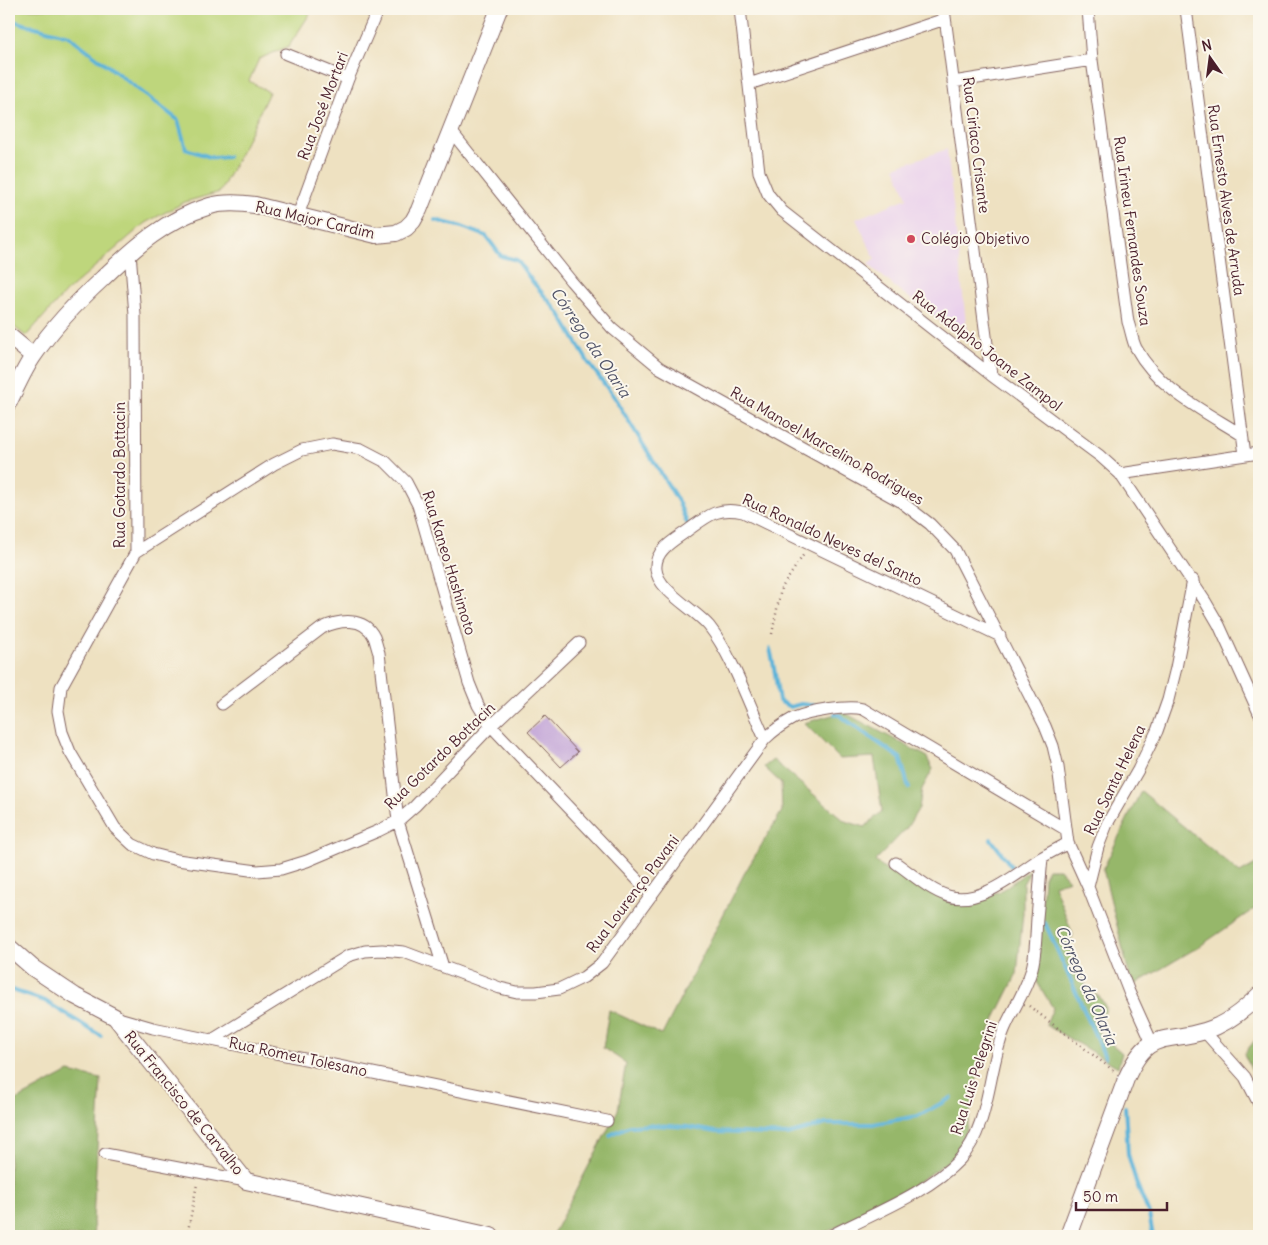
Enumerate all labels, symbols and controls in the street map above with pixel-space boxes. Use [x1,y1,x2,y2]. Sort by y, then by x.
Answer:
north arrow [1186,32,1236,82]
text: N [1200,35,1214,55]
street label: Rua José Mortari [293,49,352,163]
street label: Rua Ciríaco Crisante [959,76,994,214]
street label: Rua Ernesto Alves de Arruda [1204,103,1249,297]
street label: Rua Irineu Fernandes Souza [1110,135,1155,327]
street label: Rua Major Cardim [254,197,377,242]
place label: Colégio Objetivo [921,229,1030,248]
marker: Colégio Objetivo [905,233,917,245]
water label: Córrego da Olaria [547,283,636,402]
street label: Rua Adolpho Joane Zampol [909,286,1066,415]
street label: Rua Manoel Marcelino Rodrigues [727,382,928,509]
street label: Rua Gotardo Bottacin [110,402,129,548]
street label: Rua Kaneo Hashimoto [418,488,480,637]
street label: Rua Ronaldo Neves del Santo [739,489,925,590]
street label: Rua Gotardo Bottacin [380,698,499,813]
street label: Rua Santa Helena [1080,721,1150,838]
street label: Rua Lourenço Pavani [582,831,683,956]
water label: Córrego da Olaria [1052,922,1123,1049]
street label: Rua Luis Pelegrini [946,1018,1001,1137]
street label: Rua Francisco de Carvalho [120,1027,248,1178]
street label: Rua Romeu Tolesano [227,1033,369,1080]
scale bar [1076,1180,1167,1212]
text: 50 m [1083,1187,1118,1206]

